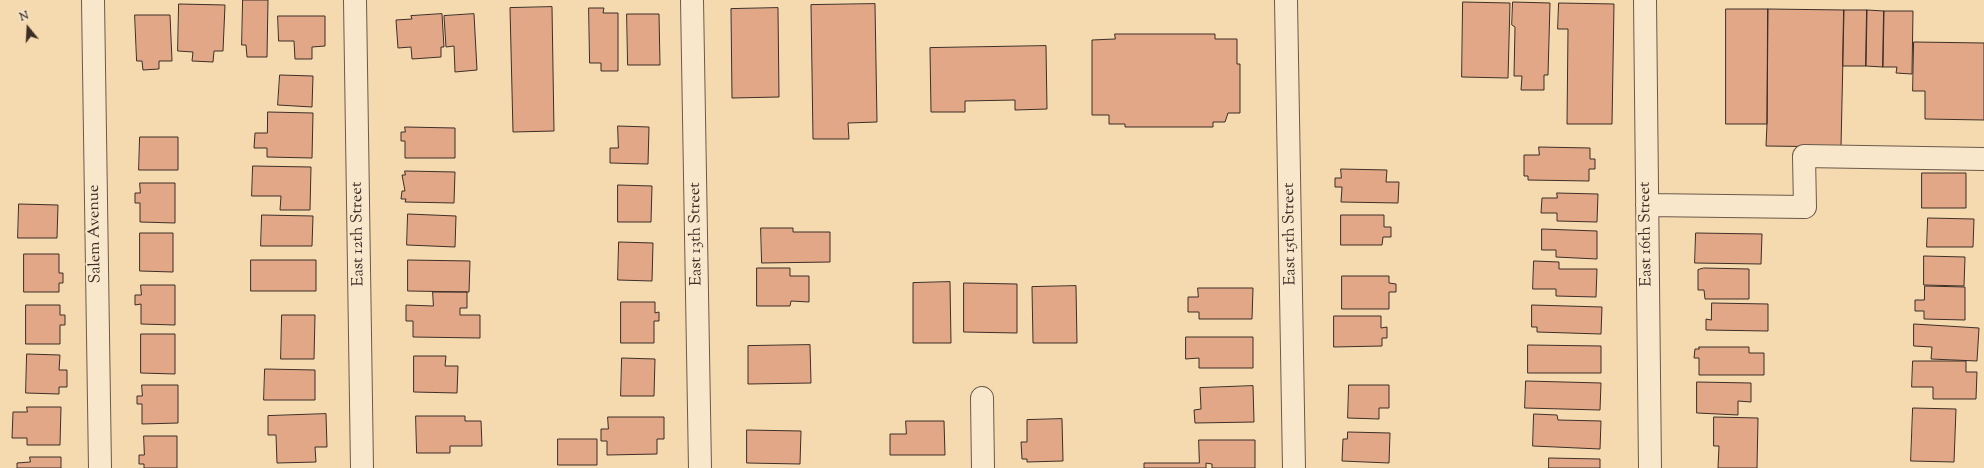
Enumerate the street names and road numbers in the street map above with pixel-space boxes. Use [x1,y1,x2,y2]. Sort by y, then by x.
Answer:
street label: East 16th Street [1636,181,1658,287]
street label: East 12th Street [348,182,370,286]
street label: East 13th Street [686,182,708,286]
street label: East 15th Street [1281,182,1301,286]
street label: Salem Avenue [86,184,106,284]

